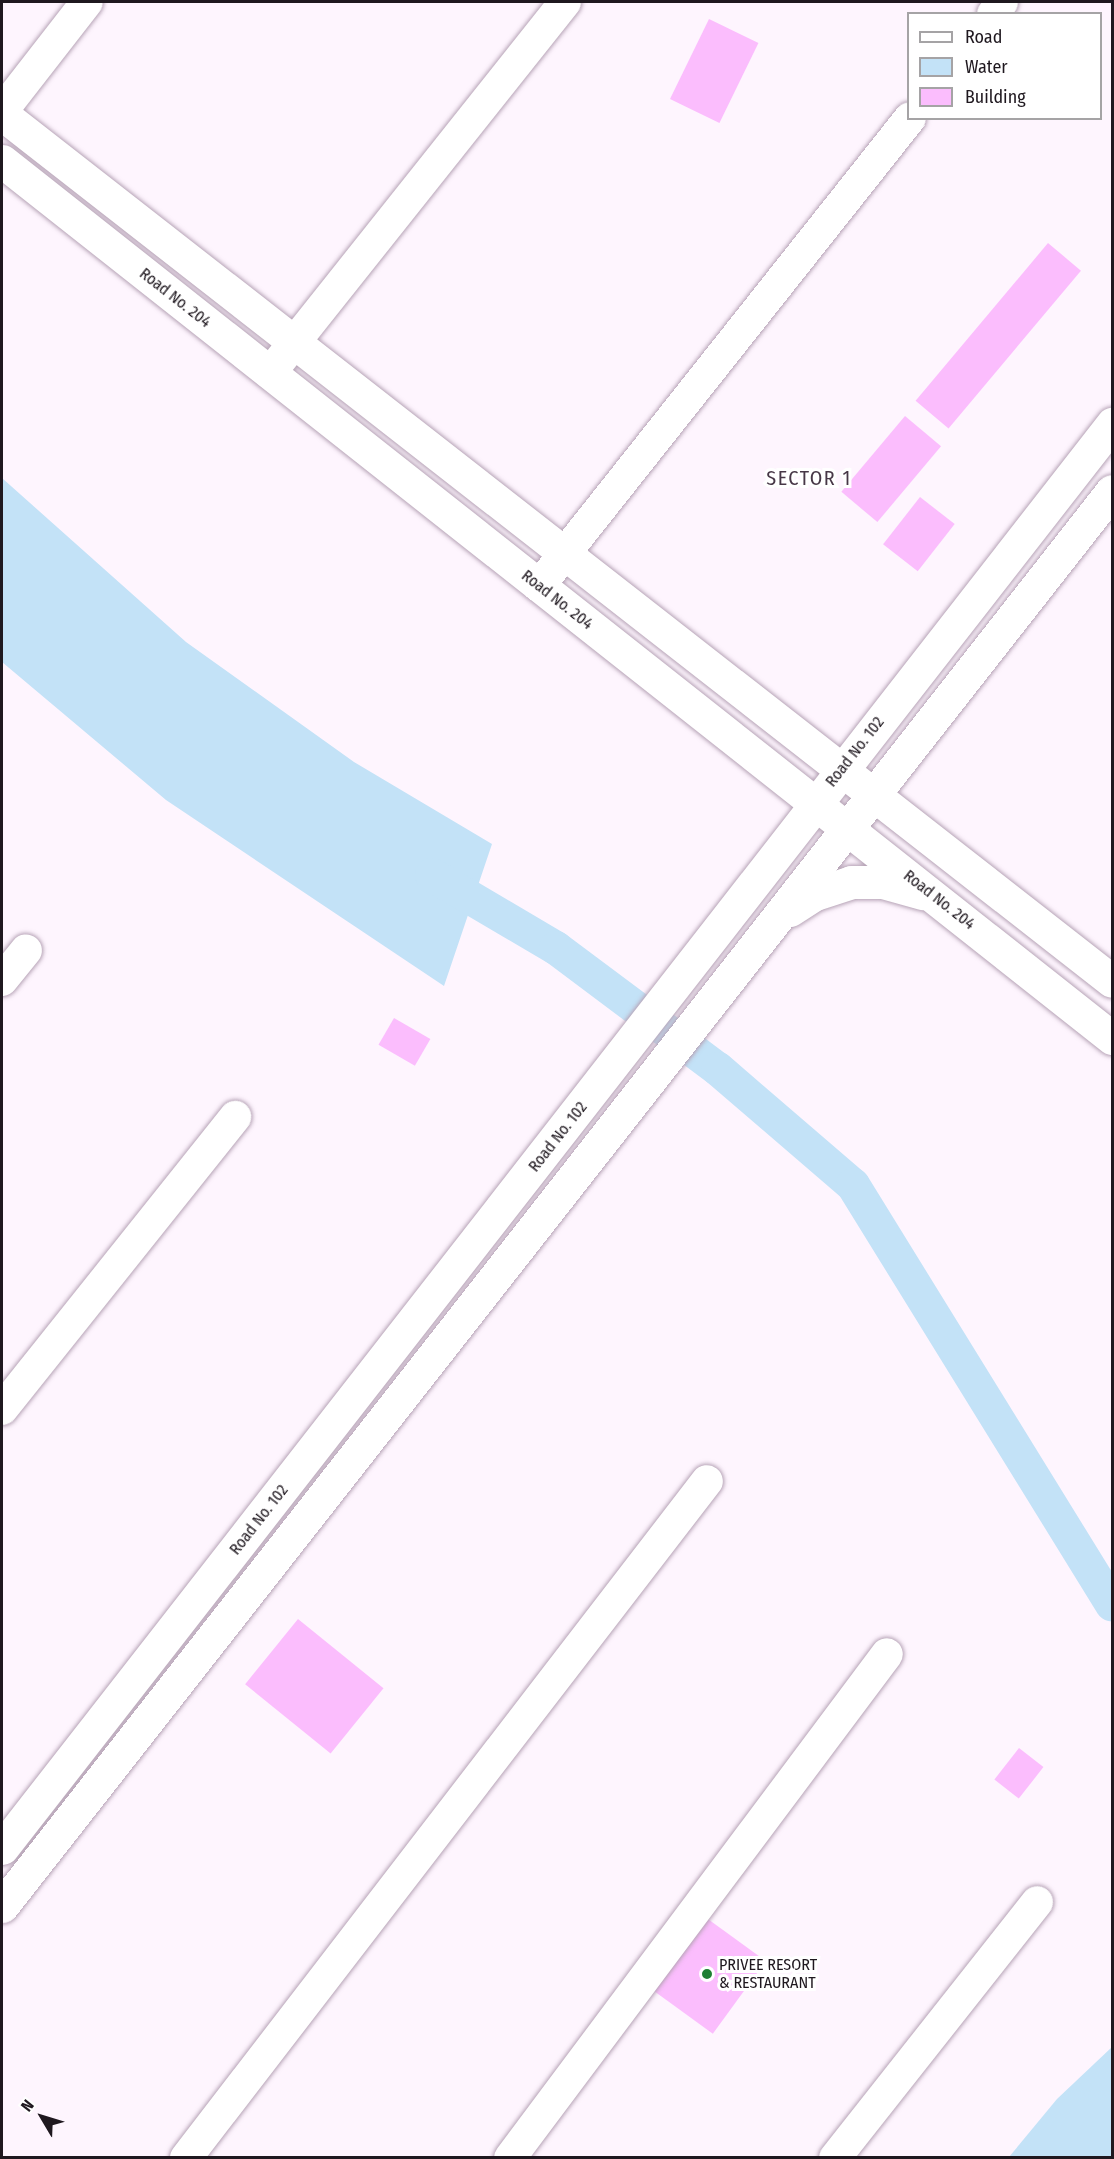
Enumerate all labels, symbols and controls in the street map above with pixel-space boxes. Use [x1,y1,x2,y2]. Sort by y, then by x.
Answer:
legend [907,12,1102,120]
text: Road [965,26,1002,48]
text: Water [965,56,1008,78]
text: Building [965,86,1026,108]
street label: Road No. 204 [136,264,214,332]
district label: SECTOR 1 [766,466,852,490]
street label: Road No. 204 [518,566,596,634]
street label: Road No. 102 [822,713,888,791]
street label: Road No. 204 [900,866,978,934]
street label: Road No. 102 [525,1098,591,1176]
street label: Road No. 102 [226,1481,292,1559]
place label: PRIVEE RESORT & RESTAURANT [719,1955,817,1993]
marker: PRIVEE RESORT & RESTAURANT [700,1967,714,1981]
north arrow [12,2087,72,2147]
text: N [17,2096,38,2115]

